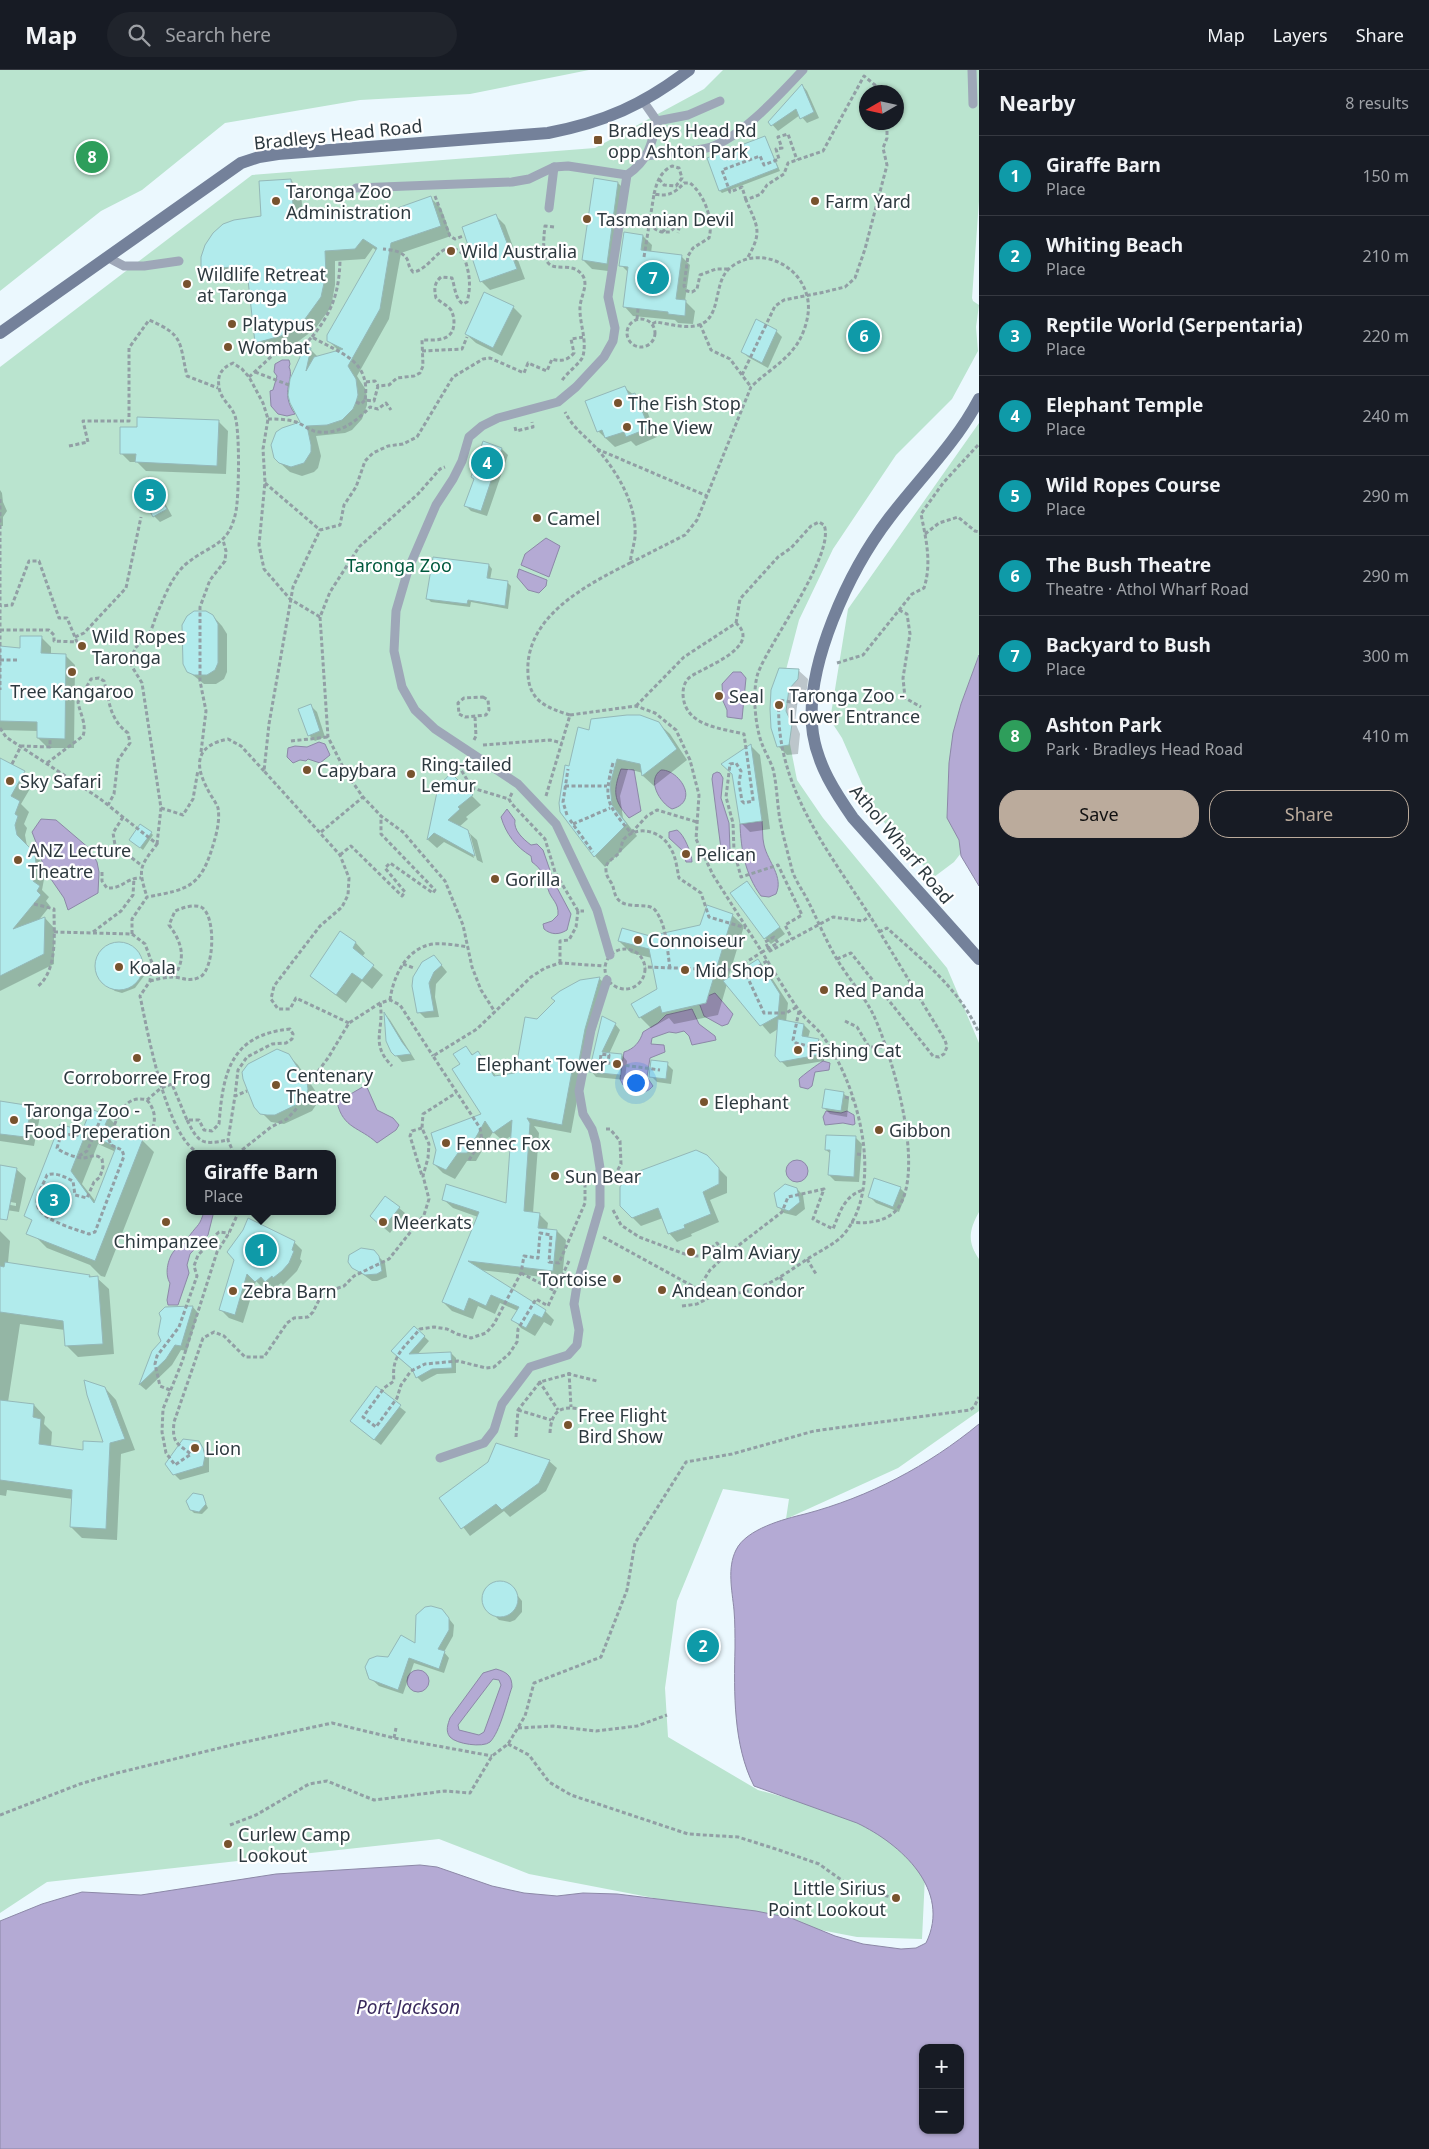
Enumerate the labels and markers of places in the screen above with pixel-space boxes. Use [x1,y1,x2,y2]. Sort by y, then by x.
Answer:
place label: Bradleys Head Rd opp Ashton Park [608,118,756,163]
marker: Bradleys Head Rd opp Ashton Park [592,134,604,146]
pin: 8 [76,138,108,176]
place label: Taronga Zoo Administration [286,179,411,224]
place label: Farm Yard [825,189,911,213]
marker: Taronga Zoo Administration [270,195,282,207]
marker: Farm Yard [809,195,821,207]
place label: Tasmanian Devil [597,207,734,231]
marker: Tasmanian Devil [581,213,593,225]
place label: Wild Australia [461,239,577,263]
marker: Wild Australia [445,245,457,257]
pin: 7 [637,259,669,297]
place label: Wildlife Retreat at Taronga [197,262,327,307]
marker: Wildlife Retreat at Taronga [181,278,193,290]
place label: Platypus [242,312,314,336]
pin: 6 [848,317,880,355]
marker: Platypus [226,318,238,330]
place label: Wombat [238,335,310,359]
marker: Wombat [222,341,234,353]
place label: The Fish Stop [628,391,741,415]
marker: The Fish Stop [612,397,624,409]
place label: The View [637,415,712,439]
marker: The View [621,421,633,433]
pin: 4 [471,444,503,482]
pin: 5 [134,476,166,514]
place label: Camel [547,506,600,530]
marker: Camel [531,512,543,524]
place label: Wild Ropes Taronga [92,624,186,669]
marker: Wild Ropes Taronga [76,640,88,652]
marker: Tree Kangaroo [66,666,78,678]
place label: Tree Kangaroo [10,679,134,703]
place label: Taronga Zoo - Lower Entrance [789,683,920,728]
place label: Seal [729,684,764,708]
marker: Seal [713,690,725,702]
marker: Taronga Zoo - Lower Entrance [773,699,785,711]
place label: Ring-tailed Lemur [421,752,512,797]
place label: Capybara [317,758,397,782]
marker: Capybara [301,764,313,776]
marker: Ring-tailed Lemur [405,768,417,780]
place label: Sky Safari [20,769,102,793]
marker: Sky Safari [4,775,16,787]
place label: ANZ Lecture Theatre [28,838,131,883]
place label: Pelican [696,842,756,866]
marker: Pelican [680,848,692,860]
marker: ANZ Lecture Theatre [12,854,24,866]
place label: Gorilla [505,867,560,891]
marker: Gorilla [489,873,501,885]
place label: Connoiseur [648,928,746,952]
marker: Connoiseur [632,934,644,946]
place label: Koala [129,955,176,979]
place label: Mid Shop [695,958,775,982]
marker: Koala [113,961,125,973]
marker: Mid Shop [679,964,691,976]
place label: Red Panda [834,978,924,1002]
marker: Red Panda [818,984,830,996]
place label: Fishing Cat [808,1038,902,1062]
marker: Fishing Cat [792,1044,804,1056]
marker: Corroborree Frog [131,1052,143,1064]
place label: Elephant Tower [477,1052,608,1076]
marker: Elephant Tower [611,1058,623,1070]
place label: Centenary Theatre [286,1063,374,1108]
place label: Corroborree Frog [63,1065,211,1089]
marker: Centenary Theatre [270,1079,282,1091]
place label: Elephant [714,1090,789,1114]
marker: Elephant [698,1096,710,1108]
place label: Taronga Zoo - Food Preperation [24,1098,171,1143]
marker: Taronga Zoo - Food Preperation [8,1114,20,1126]
place label: Gibbon [889,1118,951,1142]
marker: Gibbon [873,1124,885,1136]
place label: Fennec Fox [456,1131,551,1155]
marker: Fennec Fox [440,1137,452,1149]
place label: Sun Bear [565,1164,642,1188]
marker: Sun Bear [549,1170,561,1182]
pin: 3 [38,1181,70,1219]
place label: Meerkats [393,1210,472,1234]
marker: Chimpanzee [160,1216,172,1228]
marker: Meerkats [377,1216,389,1228]
place label: Chimpanzee [113,1229,219,1253]
pin: 1 [245,1231,277,1269]
place label: Palm Aviary [701,1240,801,1264]
marker: Palm Aviary [685,1246,697,1258]
place label: Tortoise [539,1267,607,1291]
marker: Tortoise [611,1273,623,1285]
place label: Andean Condor [672,1278,805,1302]
place label: Zebra Barn [243,1279,337,1303]
marker: Andean Condor [656,1284,668,1296]
marker: Zebra Barn [227,1285,239,1297]
place label: Free Flight Bird Show [578,1403,667,1448]
marker: Free Flight Bird Show [562,1419,574,1431]
place label: Lion [205,1436,241,1460]
marker: Lion [189,1442,201,1454]
pin: 2 [687,1627,719,1665]
place label: Curlew Camp Lookout [238,1822,351,1867]
marker: Curlew Camp Lookout [222,1838,234,1850]
place label: Little Sirius Point Lookout [768,1876,887,1921]
marker: Little Sirius Point Lookout [890,1892,902,1904]

